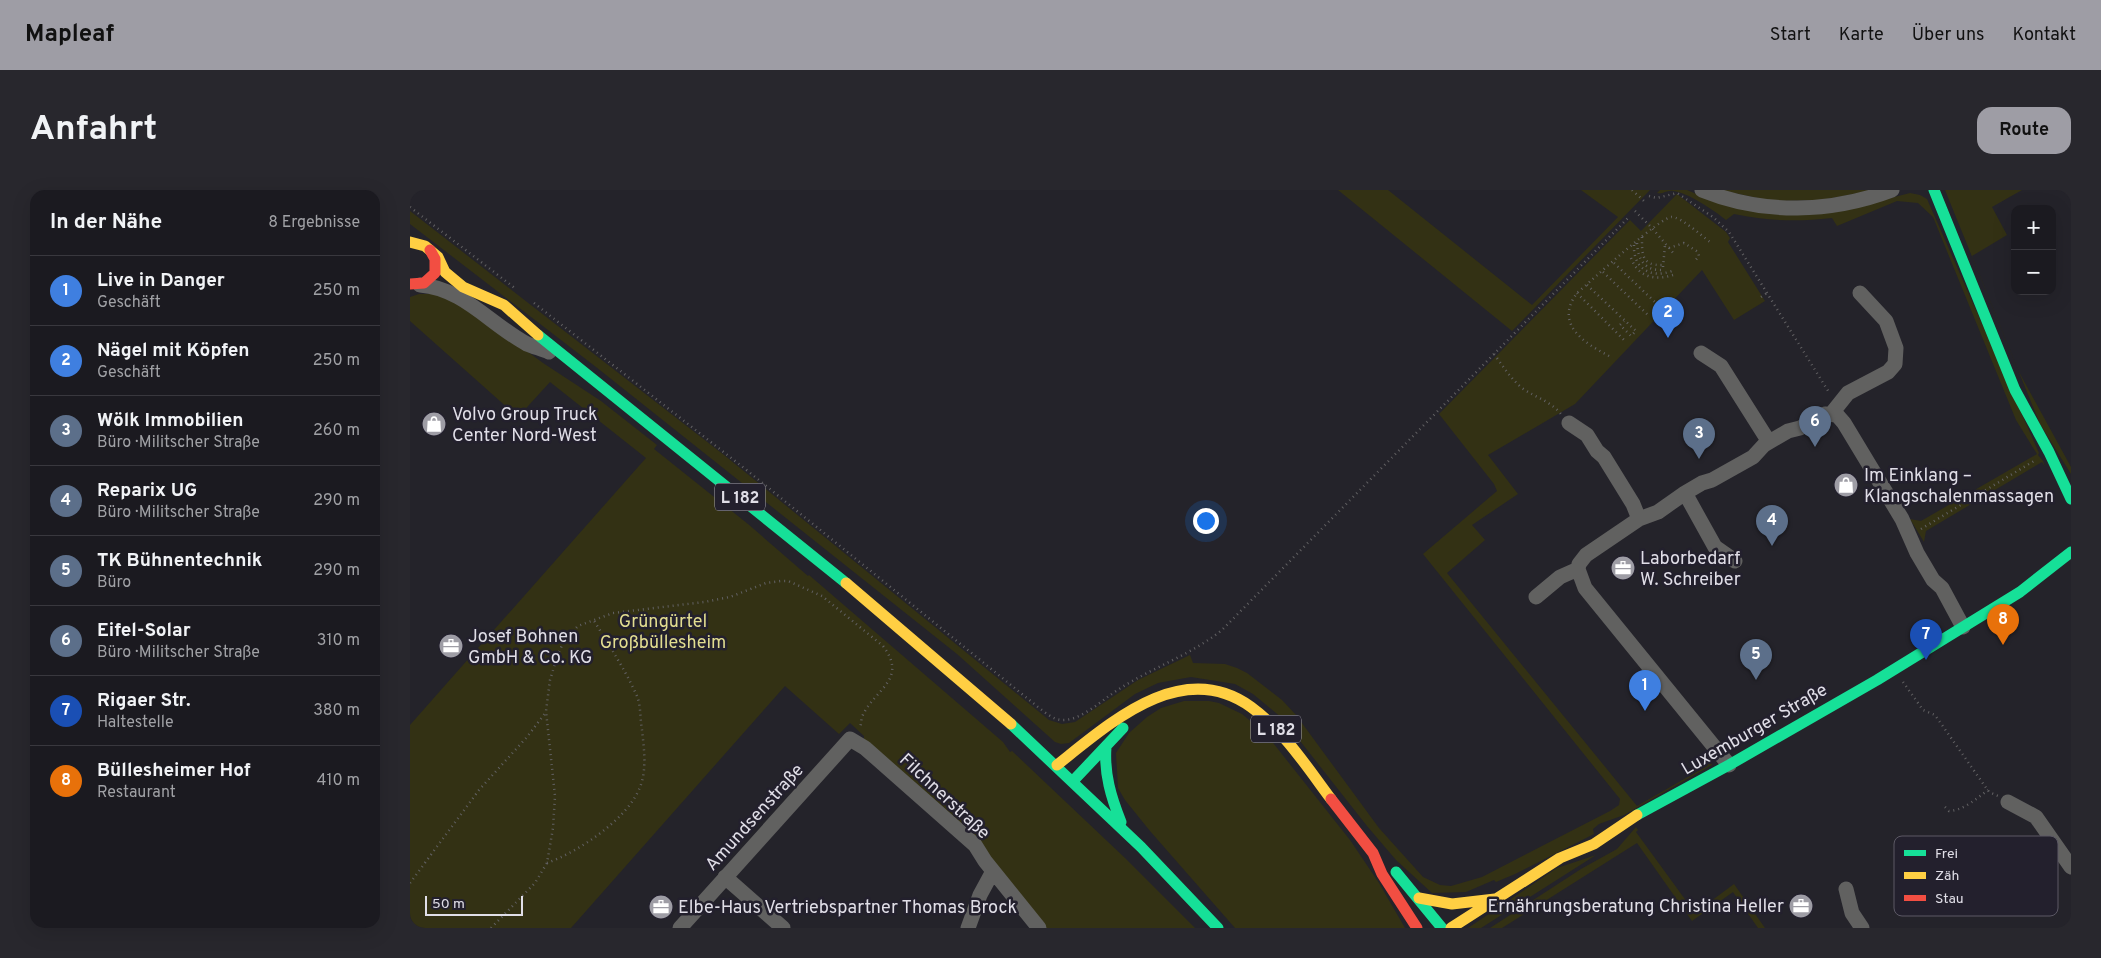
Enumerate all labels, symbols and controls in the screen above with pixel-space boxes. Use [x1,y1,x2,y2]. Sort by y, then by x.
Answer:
text: Mapleaf [25,20,114,50]
text: Start [1770,24,1811,47]
text: Karte [1839,24,1884,47]
text: Über uns [1912,24,1984,47]
text: Kontakt [2012,24,2076,47]
button: Route [1977,107,2071,154]
text: Anfahrt [30,108,157,152]
map controls [2011,205,2056,295]
button: + [2011,205,2056,250]
text: In der Nähe [50,209,162,236]
text: 8 Ergebnisse [268,213,360,233]
button: − [2011,250,2056,295]
text: Live in Danger [97,269,225,293]
text: 1 [63,281,69,301]
text: 250 m [313,281,360,301]
text: Geschäft [97,293,161,313]
pin: 2 [1652,297,1684,338]
text: Nägel mit Köpfen [97,339,250,363]
text: 2 [61,351,71,371]
text: 250 m [313,351,360,371]
text: Geschäft [97,363,161,383]
place label: Volvo Group Truck Center Nord-West [452,404,597,448]
pin: 6 [1799,406,1831,447]
text: Wölk Immobilien [97,409,244,433]
shop icon: Volvo Group Truck Center Nord-West [421,411,447,437]
pin: 3 [1683,418,1715,459]
text: 3 [61,421,71,441]
text: 260 m [313,421,360,441]
text: Büro · Militscher Straße [97,433,260,453]
place label: Im Einklang – Klangschalenmassagen [1864,465,2054,509]
shop icon: Im Einklang – Klangschalenmassagen [1833,472,1859,498]
text: Reparix UG [97,479,197,503]
road number: L 182 [715,484,765,510]
text: 4 [61,491,71,511]
text: 290 m [313,491,360,511]
text: Büro · Militscher Straße [97,503,260,523]
pin: 4 [1756,505,1788,546]
your location [1193,508,1219,534]
place label: Laborbedarf W. Schreiber [1640,548,1741,592]
text: TK Bühnentechnik [97,549,262,573]
office icon: Laborbedarf W. Schreiber [1610,555,1636,581]
text: 5 [61,561,71,581]
text: 290 m [313,561,360,581]
text: Büro [97,573,131,593]
pin: 8 [1987,604,2019,645]
park label: Grüngürtel Großbüllesheim [600,611,726,655]
text: Eifel-Solar [97,619,191,643]
pin: 7 [1910,619,1942,660]
place label: Josef Bohnen GmbH & Co. KG [468,626,593,670]
text: 6 [61,631,71,651]
text: 310 m [317,631,360,651]
office icon: Josef Bohnen GmbH & Co. KG [438,633,464,659]
pin: 5 [1740,639,1772,680]
text: Büro · Militscher Straße [97,643,260,663]
pin: 1 [1629,670,1661,711]
street label: Luxemburger Straße [1678,679,1832,781]
text: Rigaer Str. [97,689,191,713]
text: 7 [62,701,70,721]
text: 380 m [313,701,360,721]
text: Haltestelle [97,713,174,733]
road number: L 182 [1251,716,1301,742]
street label: Filchnerstraße [894,749,994,845]
text: Büllesheimer Hof [97,759,251,783]
street label: Amundsenstraße [701,760,809,876]
text: 8 [61,771,71,791]
text: 410 m [317,771,360,791]
text: Restaurant [97,783,176,803]
legend [1894,836,2058,916]
text: Frei [1935,846,1958,863]
text: Zäh [1935,868,1959,885]
text: Stau [1935,891,1964,908]
scale bar [425,893,522,916]
office icon: Ernährungsberatung Christina Heller [1788,893,1814,919]
office icon: Elbe-Haus Vertriebspartner Thomas Brock [648,894,674,920]
text: 50 m [432,896,465,913]
place label: Ernährungsberatung Christina Heller [1488,896,1784,919]
place label: Elbe-Haus Vertriebspartner Thomas Brock [678,897,1017,920]

